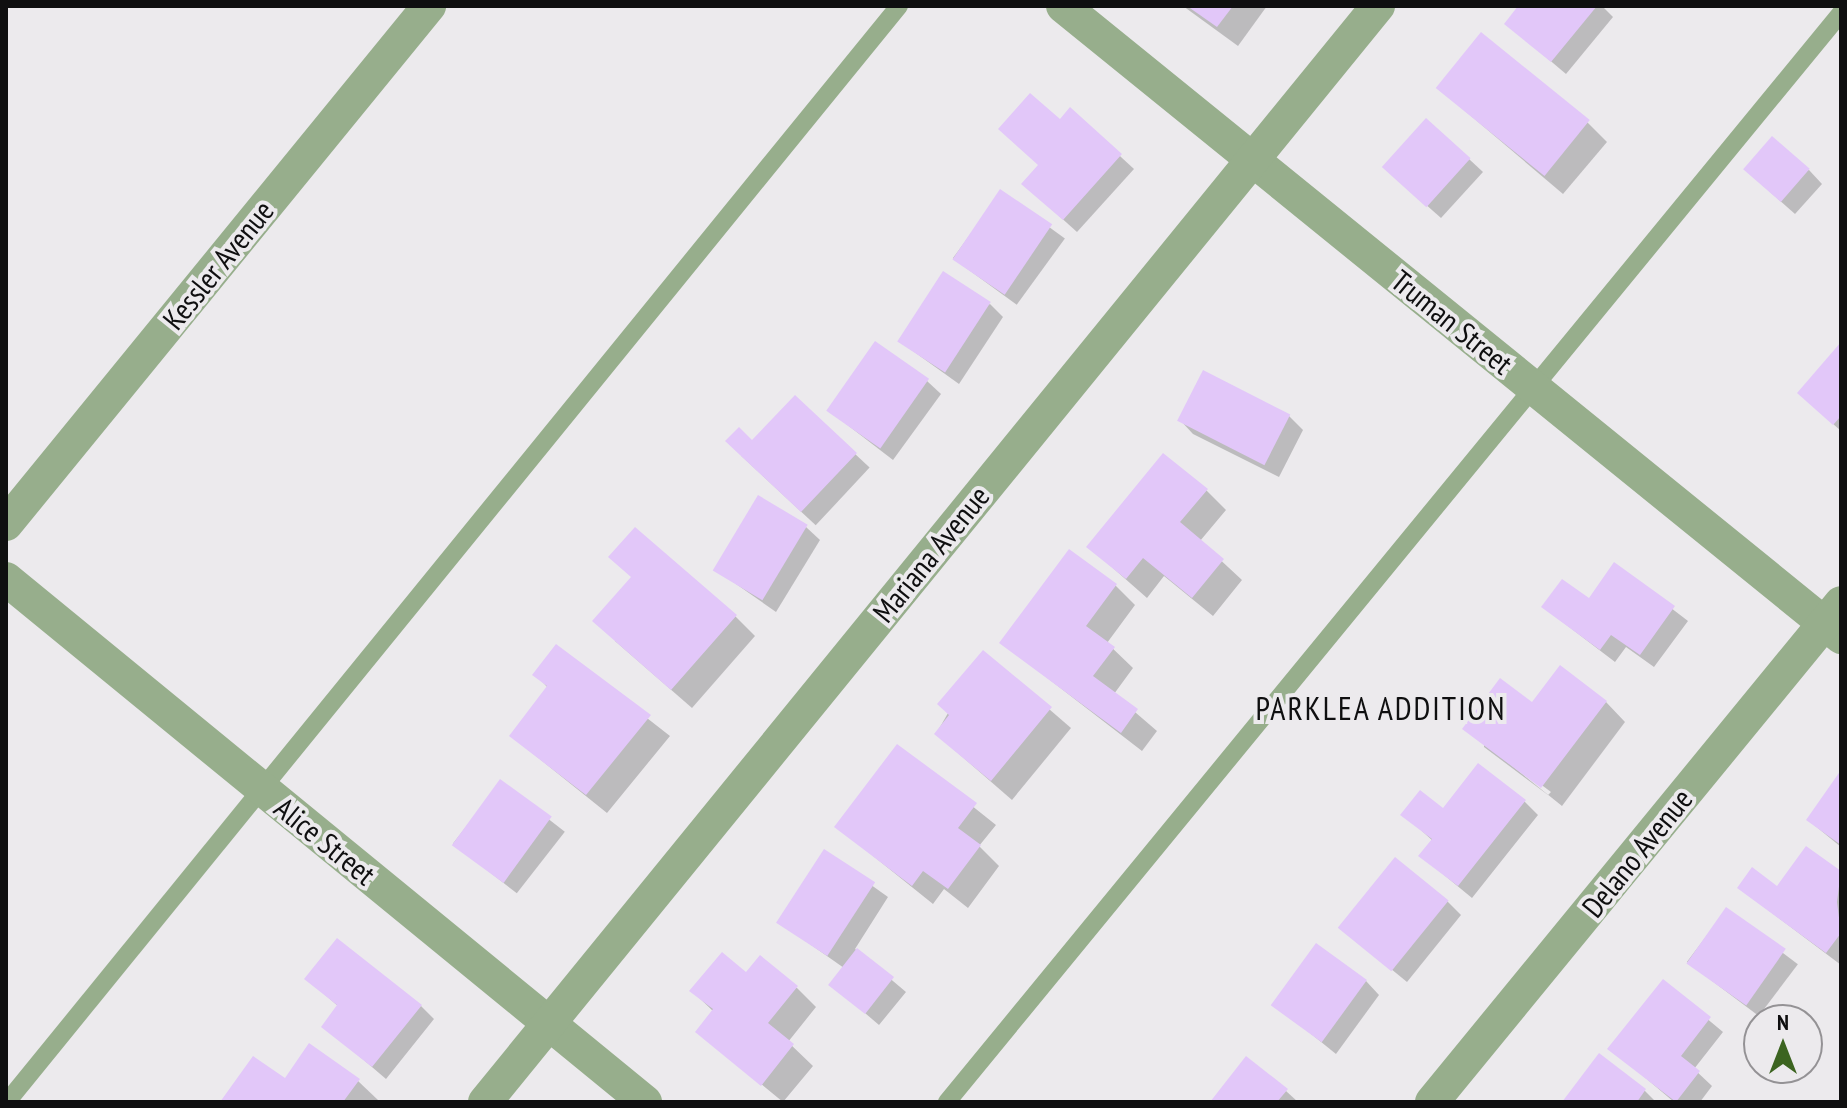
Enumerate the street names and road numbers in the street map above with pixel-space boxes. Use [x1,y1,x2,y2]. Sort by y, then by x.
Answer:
street label: Kessler Avenue [155,193,281,337]
street label: Truman Street [1384,262,1520,382]
street label: Mariana Avenue [865,478,997,630]
street label: Delano Avenue [1574,781,1700,925]
street label: Alice Street [268,790,382,892]

